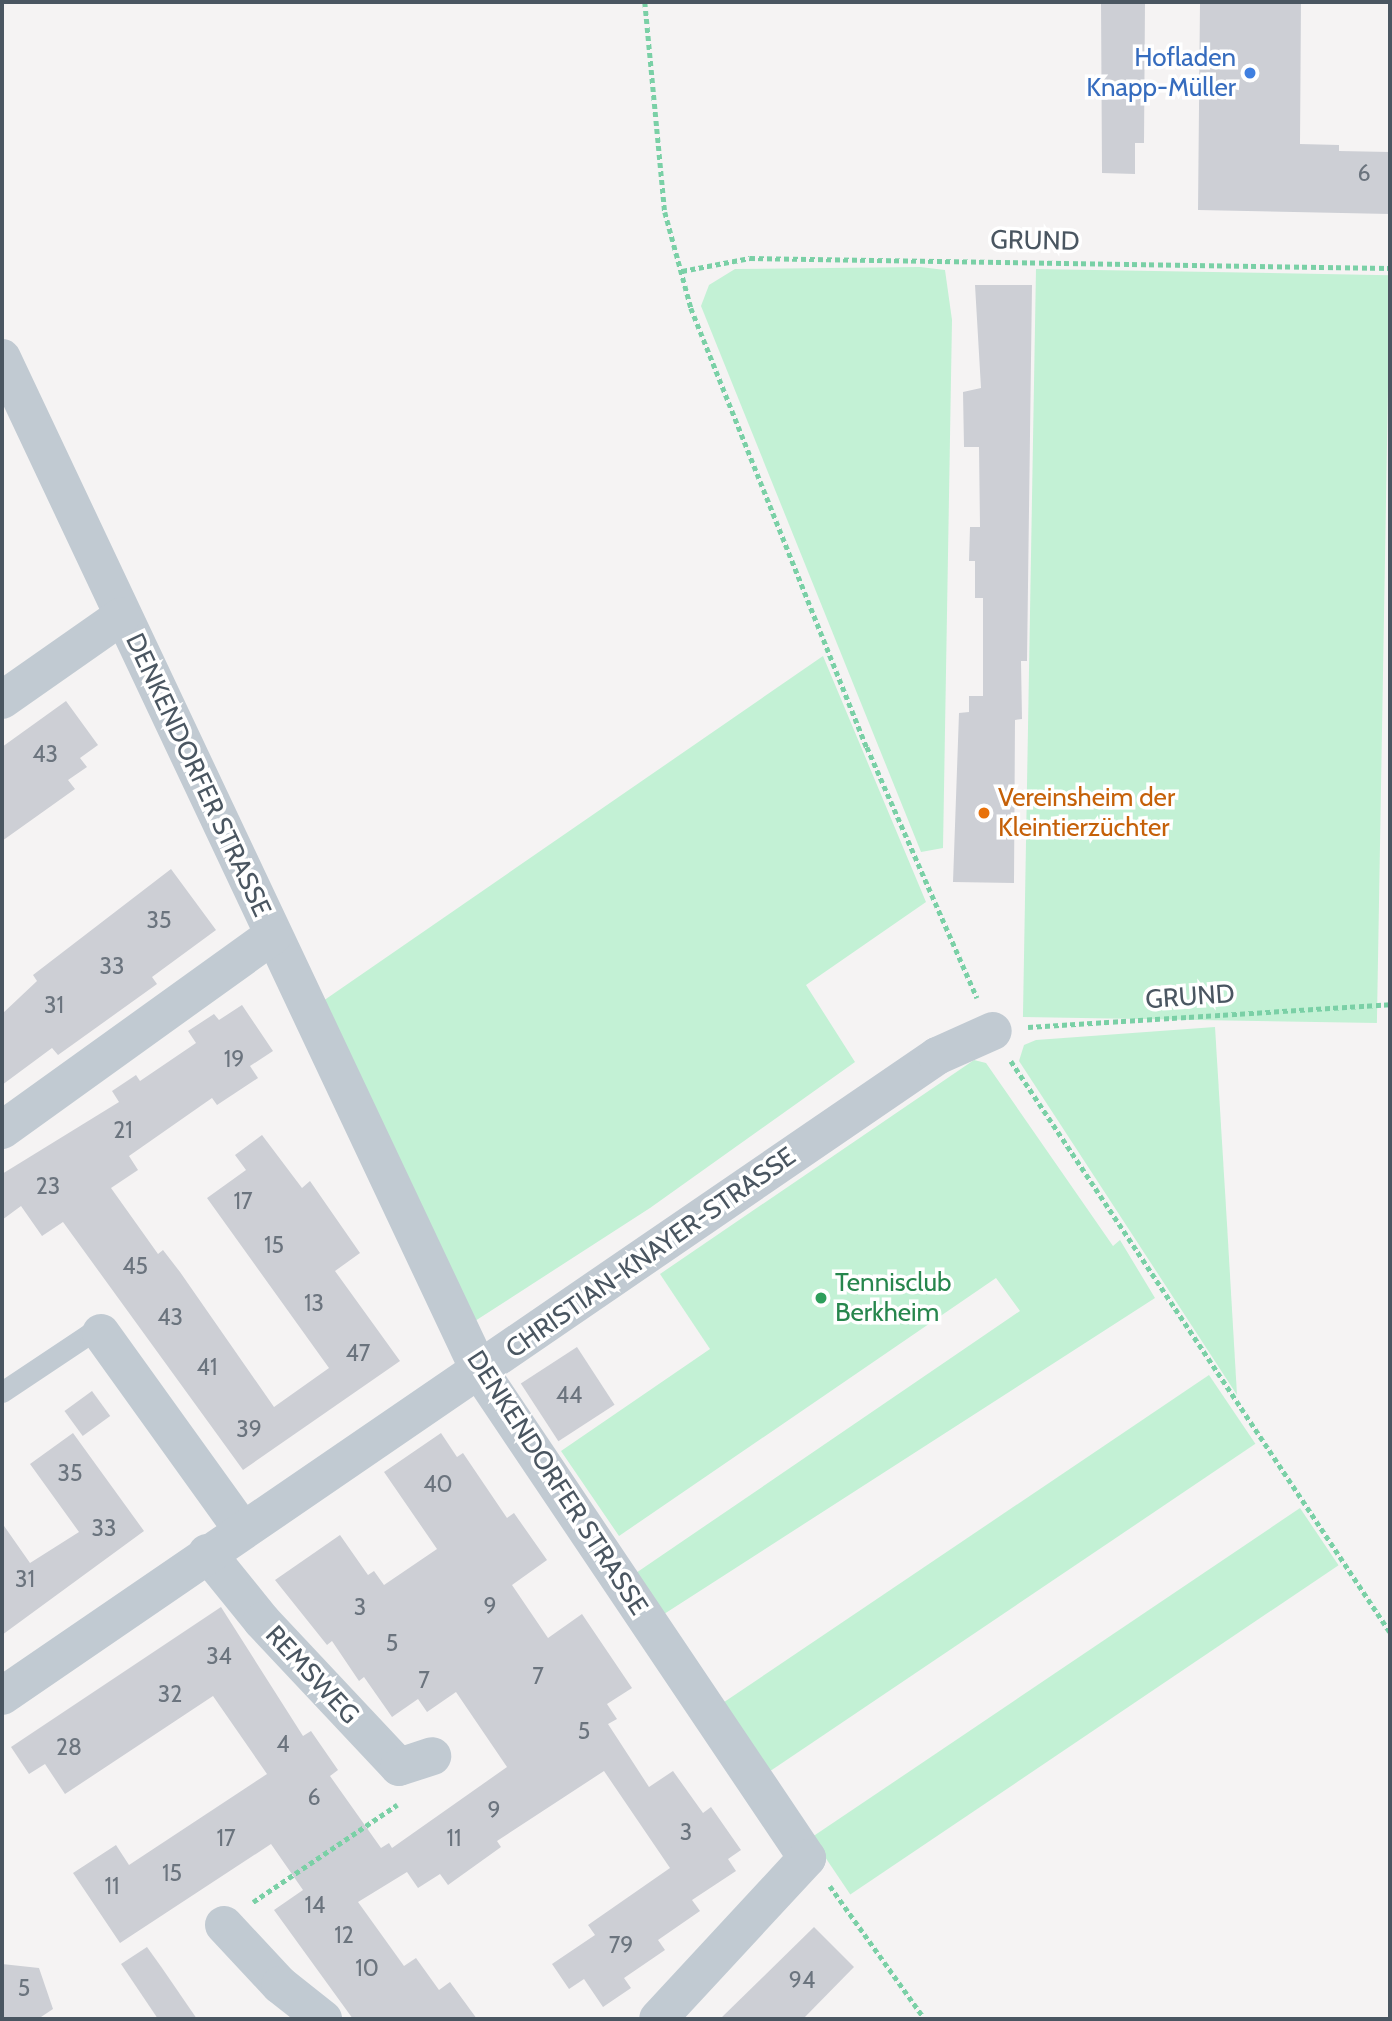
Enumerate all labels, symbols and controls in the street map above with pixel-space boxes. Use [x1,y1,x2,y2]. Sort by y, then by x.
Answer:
place label: Hofladen Knapp-Müller [1086,42,1236,104]
marker: Hofladen Knapp-Müller [1242,65,1258,81]
house number: 6 [1357,159,1371,187]
street label: GRUND [990,225,1080,257]
street label: DENKENDORFER STRASSE [119,629,277,921]
house number: 43 [32,740,58,768]
place label: Vereinsheim der Kleintierzüchter [998,782,1175,844]
marker: Vereinsheim der Kleintierzüchter [976,805,992,821]
house number: 35 [147,906,171,934]
house number: 33 [100,952,124,980]
street label: GRUND [1144,978,1236,1016]
house number: 31 [44,991,64,1019]
house number: 19 [224,1045,244,1073]
house number: 21 [113,1116,133,1144]
street label: CHRISTIAN-KNAYER-STRASSE [500,1141,802,1365]
house number: 23 [36,1172,60,1200]
house number: 17 [233,1187,253,1215]
house number: 15 [264,1231,284,1259]
house number: 45 [122,1252,148,1280]
place label: Tennisclub Berkheim [835,1267,951,1328]
house number: 13 [304,1289,324,1317]
marker: Tennisclub Berkheim [813,1290,829,1306]
house number: 43 [157,1303,183,1331]
house number: 47 [346,1339,370,1367]
street label: DENKENDORFER STRASSE [460,1345,654,1621]
house number: 41 [197,1353,217,1381]
house number: 44 [556,1381,582,1409]
house number: 39 [236,1415,262,1443]
house number: 35 [58,1459,82,1487]
house number: 40 [423,1470,453,1498]
house number: 33 [92,1514,116,1542]
house number: 31 [15,1565,35,1593]
house number: 9 [483,1592,497,1620]
house number: 3 [354,1593,366,1621]
street label: REMSWEG [259,1620,365,1730]
house number: 5 [386,1629,398,1657]
house number: 34 [206,1642,232,1670]
house number: 7 [532,1662,544,1690]
house number: 7 [418,1666,430,1694]
house number: 32 [158,1680,182,1708]
house number: 5 [578,1717,590,1745]
house number: 4 [276,1730,290,1758]
house number: 28 [56,1733,82,1761]
house number: 6 [307,1783,321,1811]
house number: 9 [487,1796,501,1824]
house number: 3 [680,1818,692,1846]
house number: 17 [216,1824,236,1852]
house number: 11 [447,1824,461,1852]
house number: 15 [162,1859,182,1887]
house number: 11 [105,1872,119,1900]
house number: 14 [305,1891,325,1919]
house number: 12 [334,1921,354,1949]
house number: 79 [609,1931,633,1959]
house number: 10 [355,1954,379,1982]
house number: 94 [789,1966,815,1994]
house number: 5 [18,1974,30,2002]

